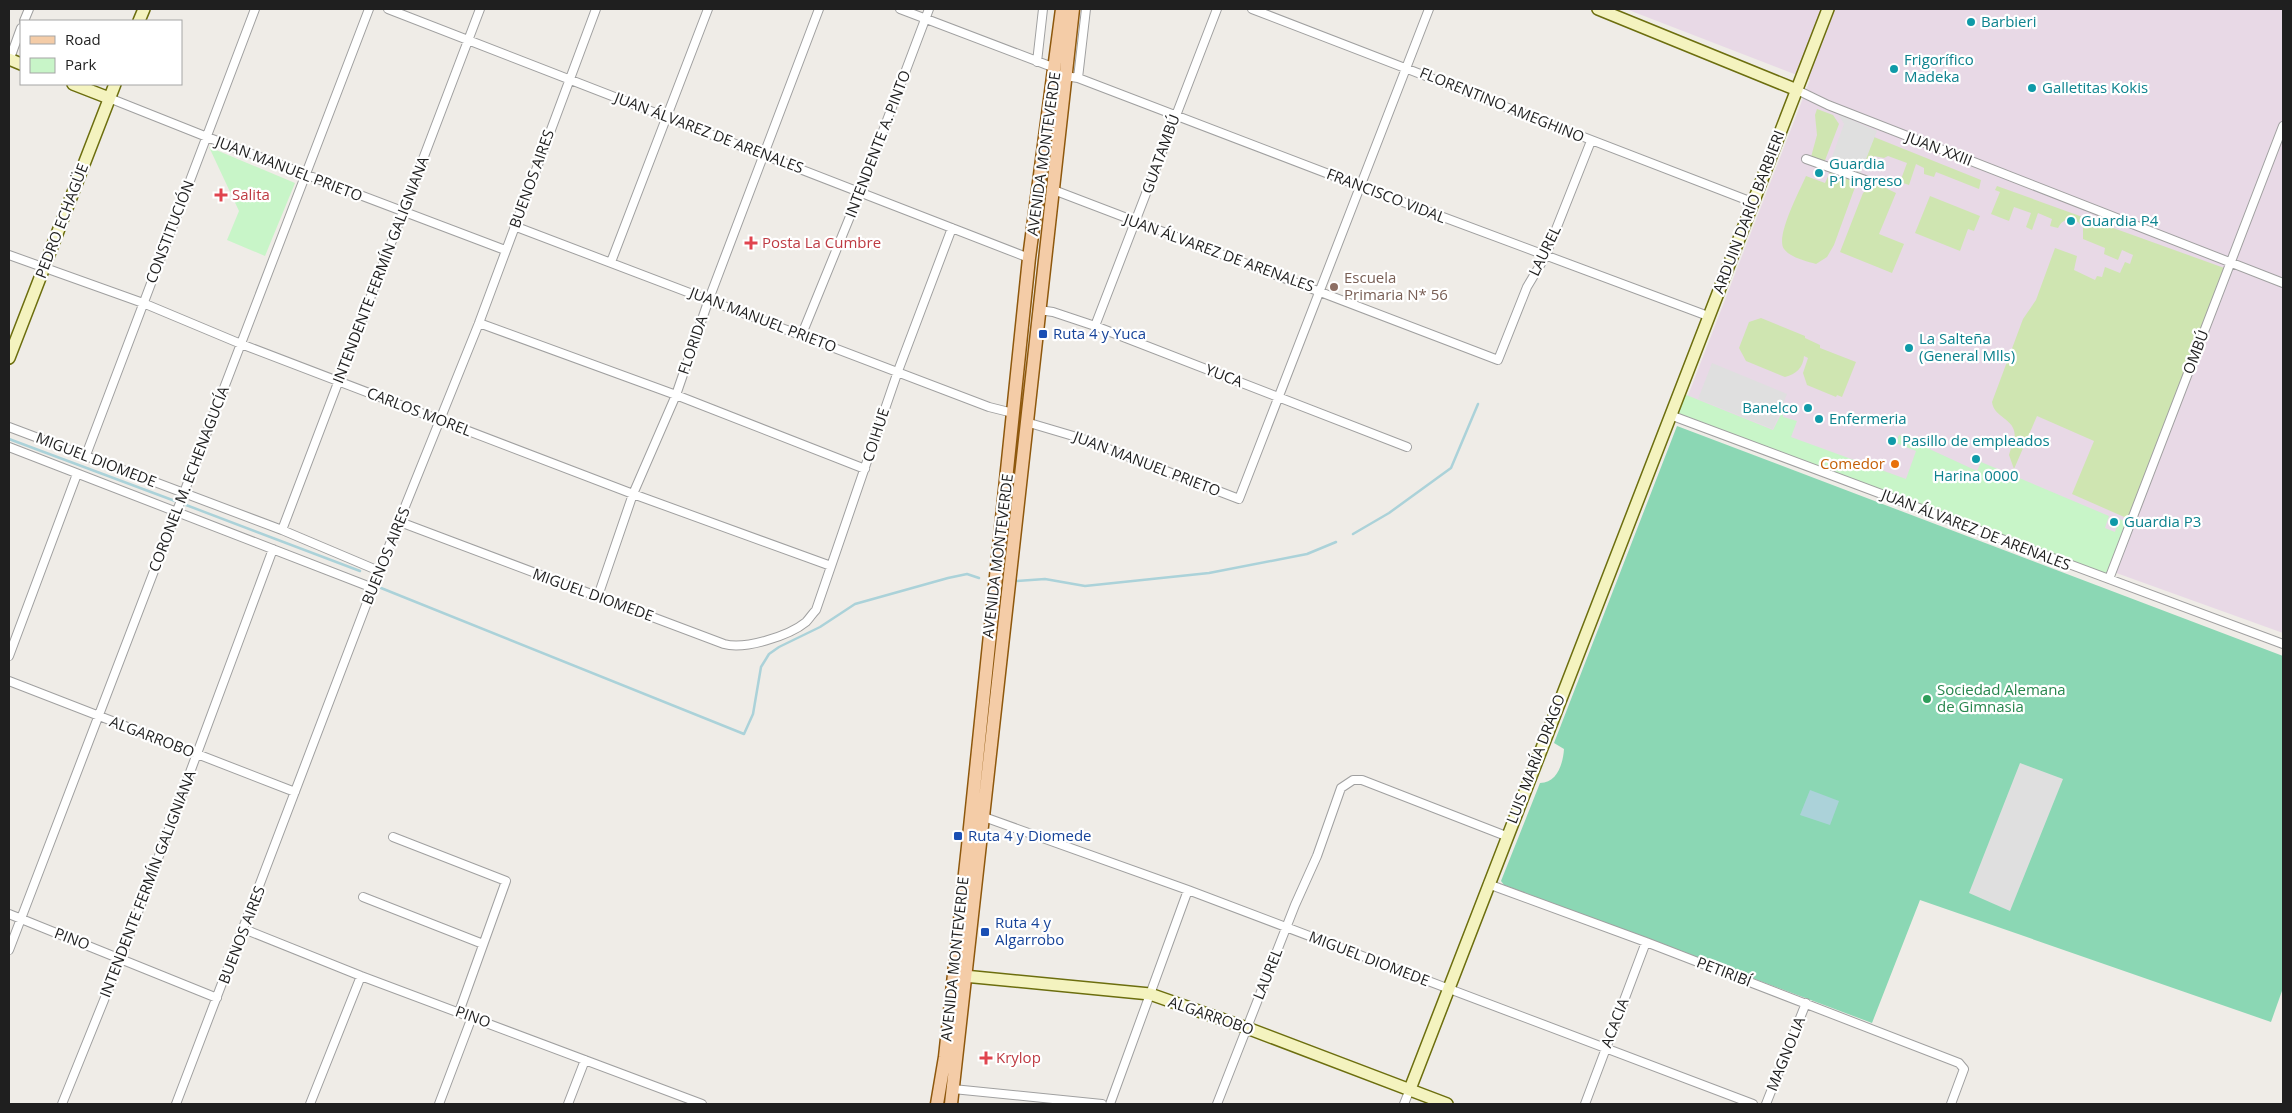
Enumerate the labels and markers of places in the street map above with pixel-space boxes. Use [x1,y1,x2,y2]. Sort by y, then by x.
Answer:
place label: Barbieri [1981,11,2036,31]
marker: Barbieri [1965,16,1977,28]
place label: Frigorífico Madeka [1904,49,1974,86]
marker: Frigorífico Madeka [1888,63,1900,75]
place label: Galletitas Kokis [2042,77,2148,97]
marker: Galletitas Kokis [2026,82,2038,94]
place label: Guardia P1 ingreso [1829,153,1902,190]
marker: Guardia P1 ingreso [1813,167,1825,179]
place label: Salita [232,184,270,204]
marker: Salita [214,188,228,202]
place label: Guardia P4 [2081,210,2159,230]
marker: Guardia P4 [2065,215,2077,227]
place label: Posta La Cumbre [762,232,881,252]
marker: Posta La Cumbre [744,236,758,250]
place label: Escuela Primaria N* 56 [1344,267,1448,304]
marker: Escuela Primaria N* 56 [1328,281,1340,293]
place label: Ruta 4 y Yuca [1053,323,1146,343]
marker: Ruta 4 y Yuca [1037,328,1049,340]
place label: La Salteña (General Mlls) [1919,328,2015,365]
marker: La Salteña (General Mlls) [1903,342,1915,354]
place label: Banelco [1742,397,1798,417]
marker: Banelco [1802,402,1814,414]
place label: Enfermeria [1829,408,1907,428]
marker: Enfermeria [1813,413,1825,425]
place label: Pasillo de empleados [1902,430,2050,450]
marker: Pasillo de empleados [1886,435,1898,447]
place label: Comedor [1820,453,1885,473]
marker: Harina 0000 [1970,453,1982,465]
marker: Comedor [1889,458,1901,470]
place label: Harina 0000 [1933,465,2019,485]
place label: Guardia P3 [2124,511,2201,531]
marker: Guardia P3 [2108,516,2120,528]
place label: Sociedad Alemana de Gimnasia [1937,679,2066,716]
marker: Sociedad Alemana de Gimnasia [1921,693,1933,705]
place label: Ruta 4 y Diomede [968,825,1092,845]
marker: Ruta 4 y Diomede [952,830,964,842]
place label: Ruta 4 y Algarrobo [995,912,1064,949]
marker: Ruta 4 y Algarrobo [979,926,991,938]
place label: Krylop [996,1047,1041,1067]
marker: Krylop [980,1052,992,1064]

